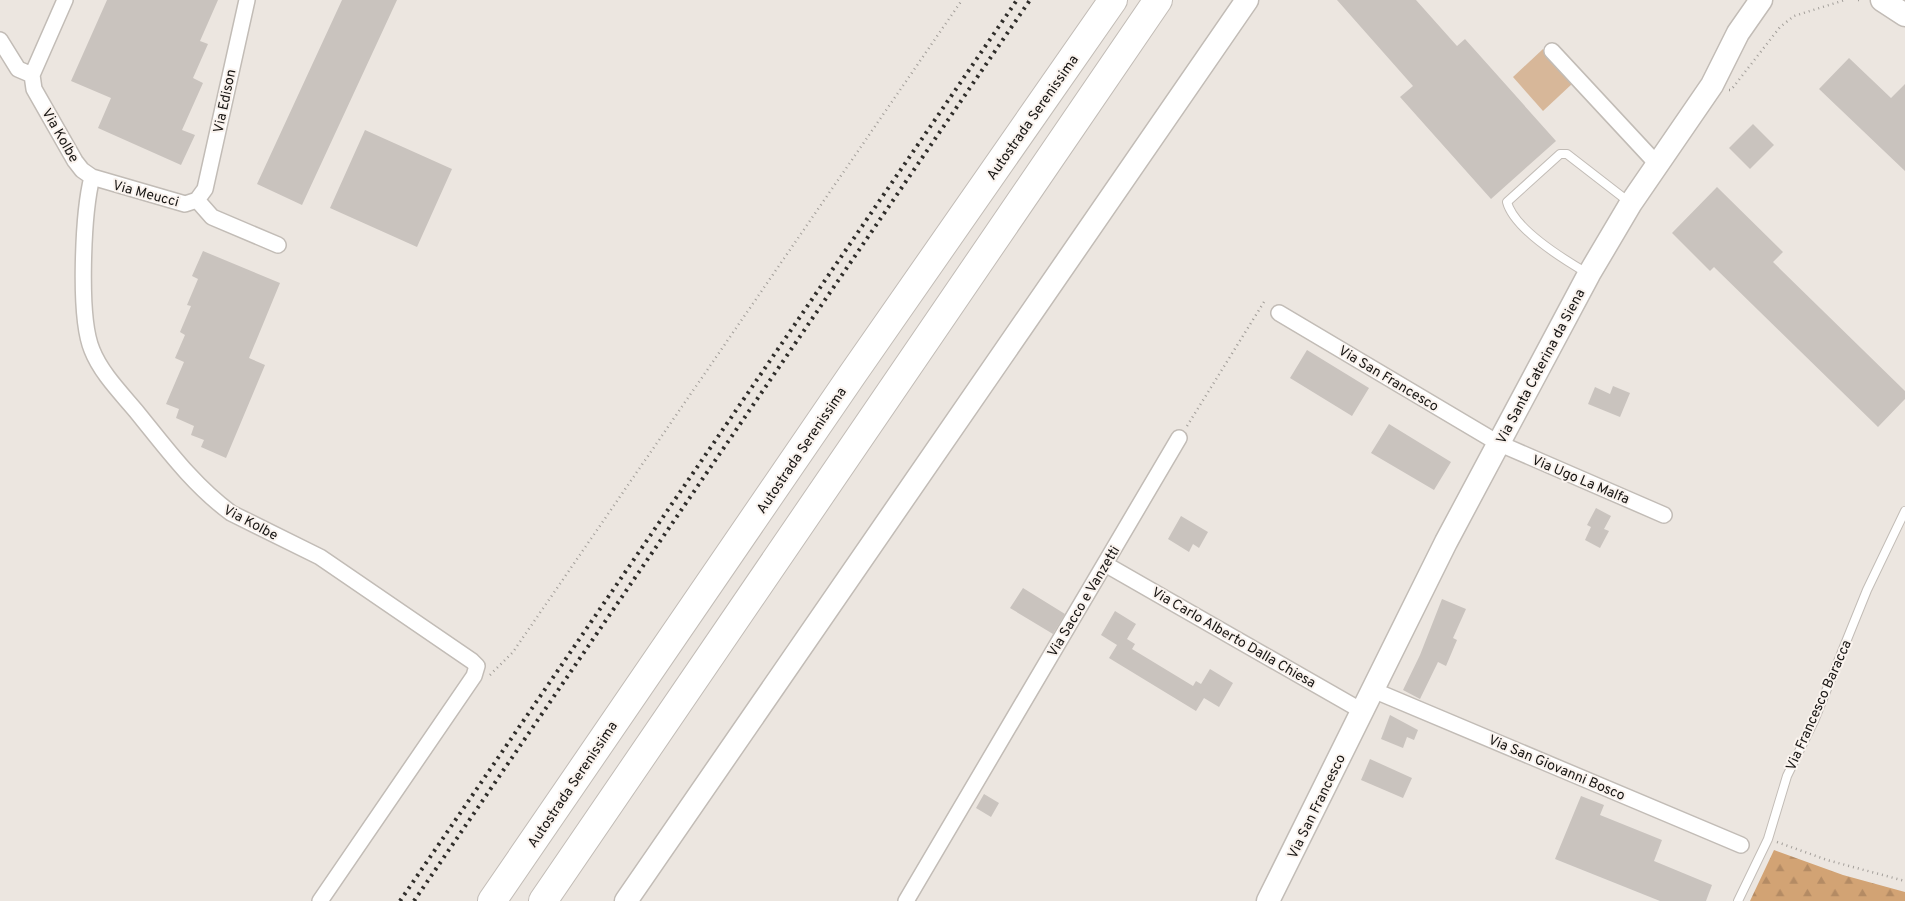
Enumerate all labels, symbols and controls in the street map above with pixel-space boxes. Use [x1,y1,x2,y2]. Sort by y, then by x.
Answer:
street label: Autostrada Serenissima [984,52,1083,184]
street label: Via Edison [210,68,241,135]
street label: Via Kolbe [38,106,82,166]
street label: Via Meucci [111,177,180,211]
street label: Via Santa Caterina da Siena [1493,286,1589,447]
street label: Via San Francesco [1335,343,1442,416]
street label: Autostrada Serenissima [754,385,851,517]
street label: Via Ugo La Malfa [1529,452,1632,509]
street label: Via Kolbe [220,502,280,545]
street label: Via Sacco e Vanzetti [1044,543,1124,660]
street label: Via Carlo Alberto Dalla Chiesa [1148,584,1318,692]
street label: Via Francesco Baracca [1783,638,1856,773]
street label: Autostrada Serenissima [525,719,622,851]
street label: Via San Giovanni Bosco [1485,732,1628,805]
street label: Via San Francesco [1285,752,1350,862]

